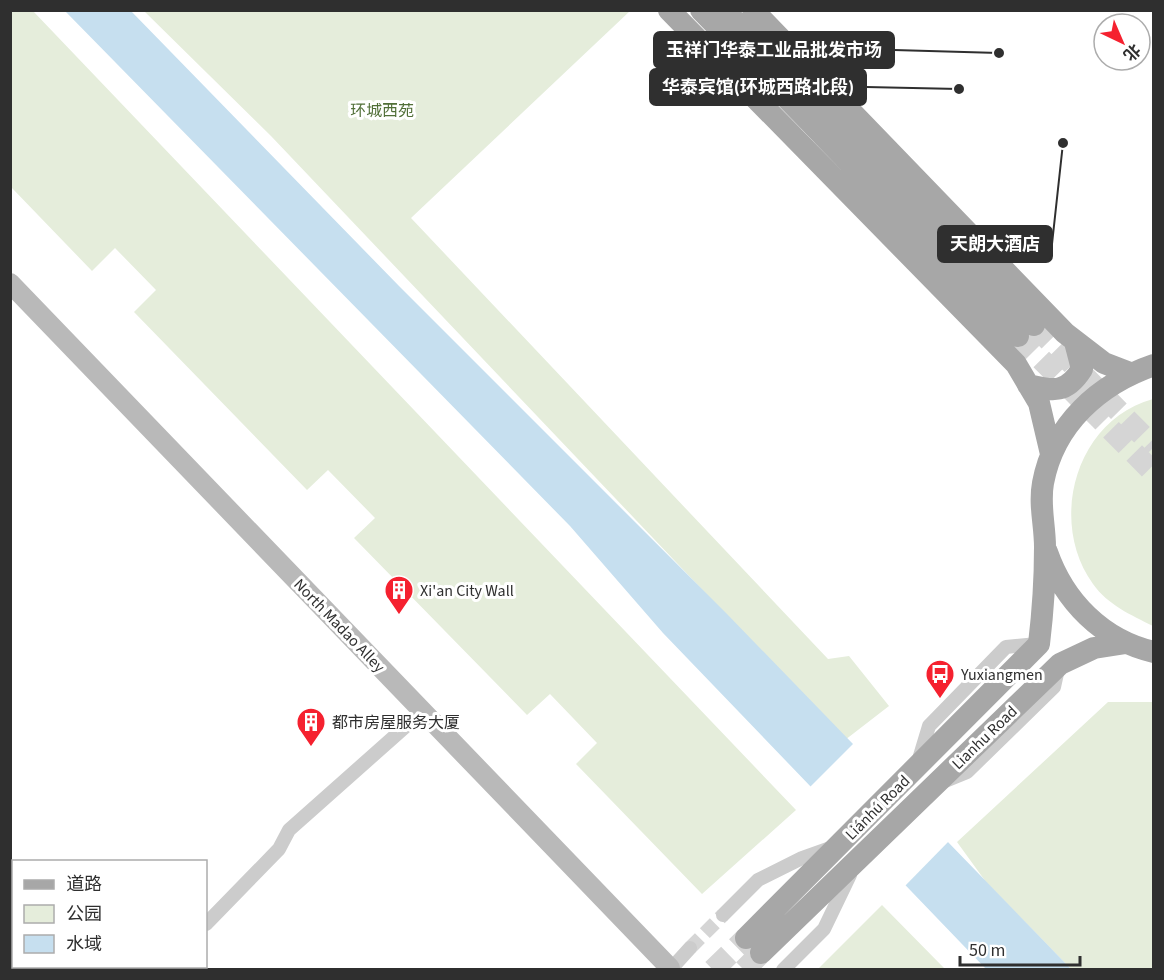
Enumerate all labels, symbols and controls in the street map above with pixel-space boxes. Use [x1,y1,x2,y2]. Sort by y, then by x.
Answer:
north arrow [1092,12,1152,72]
callout: 玉祥门华泰工业品批发市场 [654,32,894,68]
text: 玉祥门华泰工业品批发市场 [666,38,882,63]
text: 北 [1118,39,1145,66]
callout: 华泰宾馆(环城西路北段) [650,69,866,105]
text: 华泰宾馆(环城西路北段) [662,75,854,100]
park label: 环城西苑 [350,100,414,122]
callout: 天朗大酒店 [938,226,1052,262]
text: 天朗大酒店 [950,232,1040,257]
street label: North Madao Alley [289,574,390,678]
building icon: Xi'an City Wall [383,574,415,616]
place label: Xi'an City Wall [420,580,514,602]
bus stop icon: Yuxiangmen [924,658,956,700]
place label: Yuxiangmen [960,664,1043,686]
street label: Lianhu Road [947,701,1022,775]
building icon: 都市房屋服务大厦 [295,706,327,748]
place label: 都市房屋服务大厦 [332,712,460,734]
street label: Liánhú Road [840,770,915,845]
legend [12,860,207,968]
text: 道路 [66,872,102,897]
text: 公园 [66,902,102,927]
scale bar [960,929,1080,967]
text: 水域 [66,932,102,957]
text: 50 m [969,938,1005,963]

